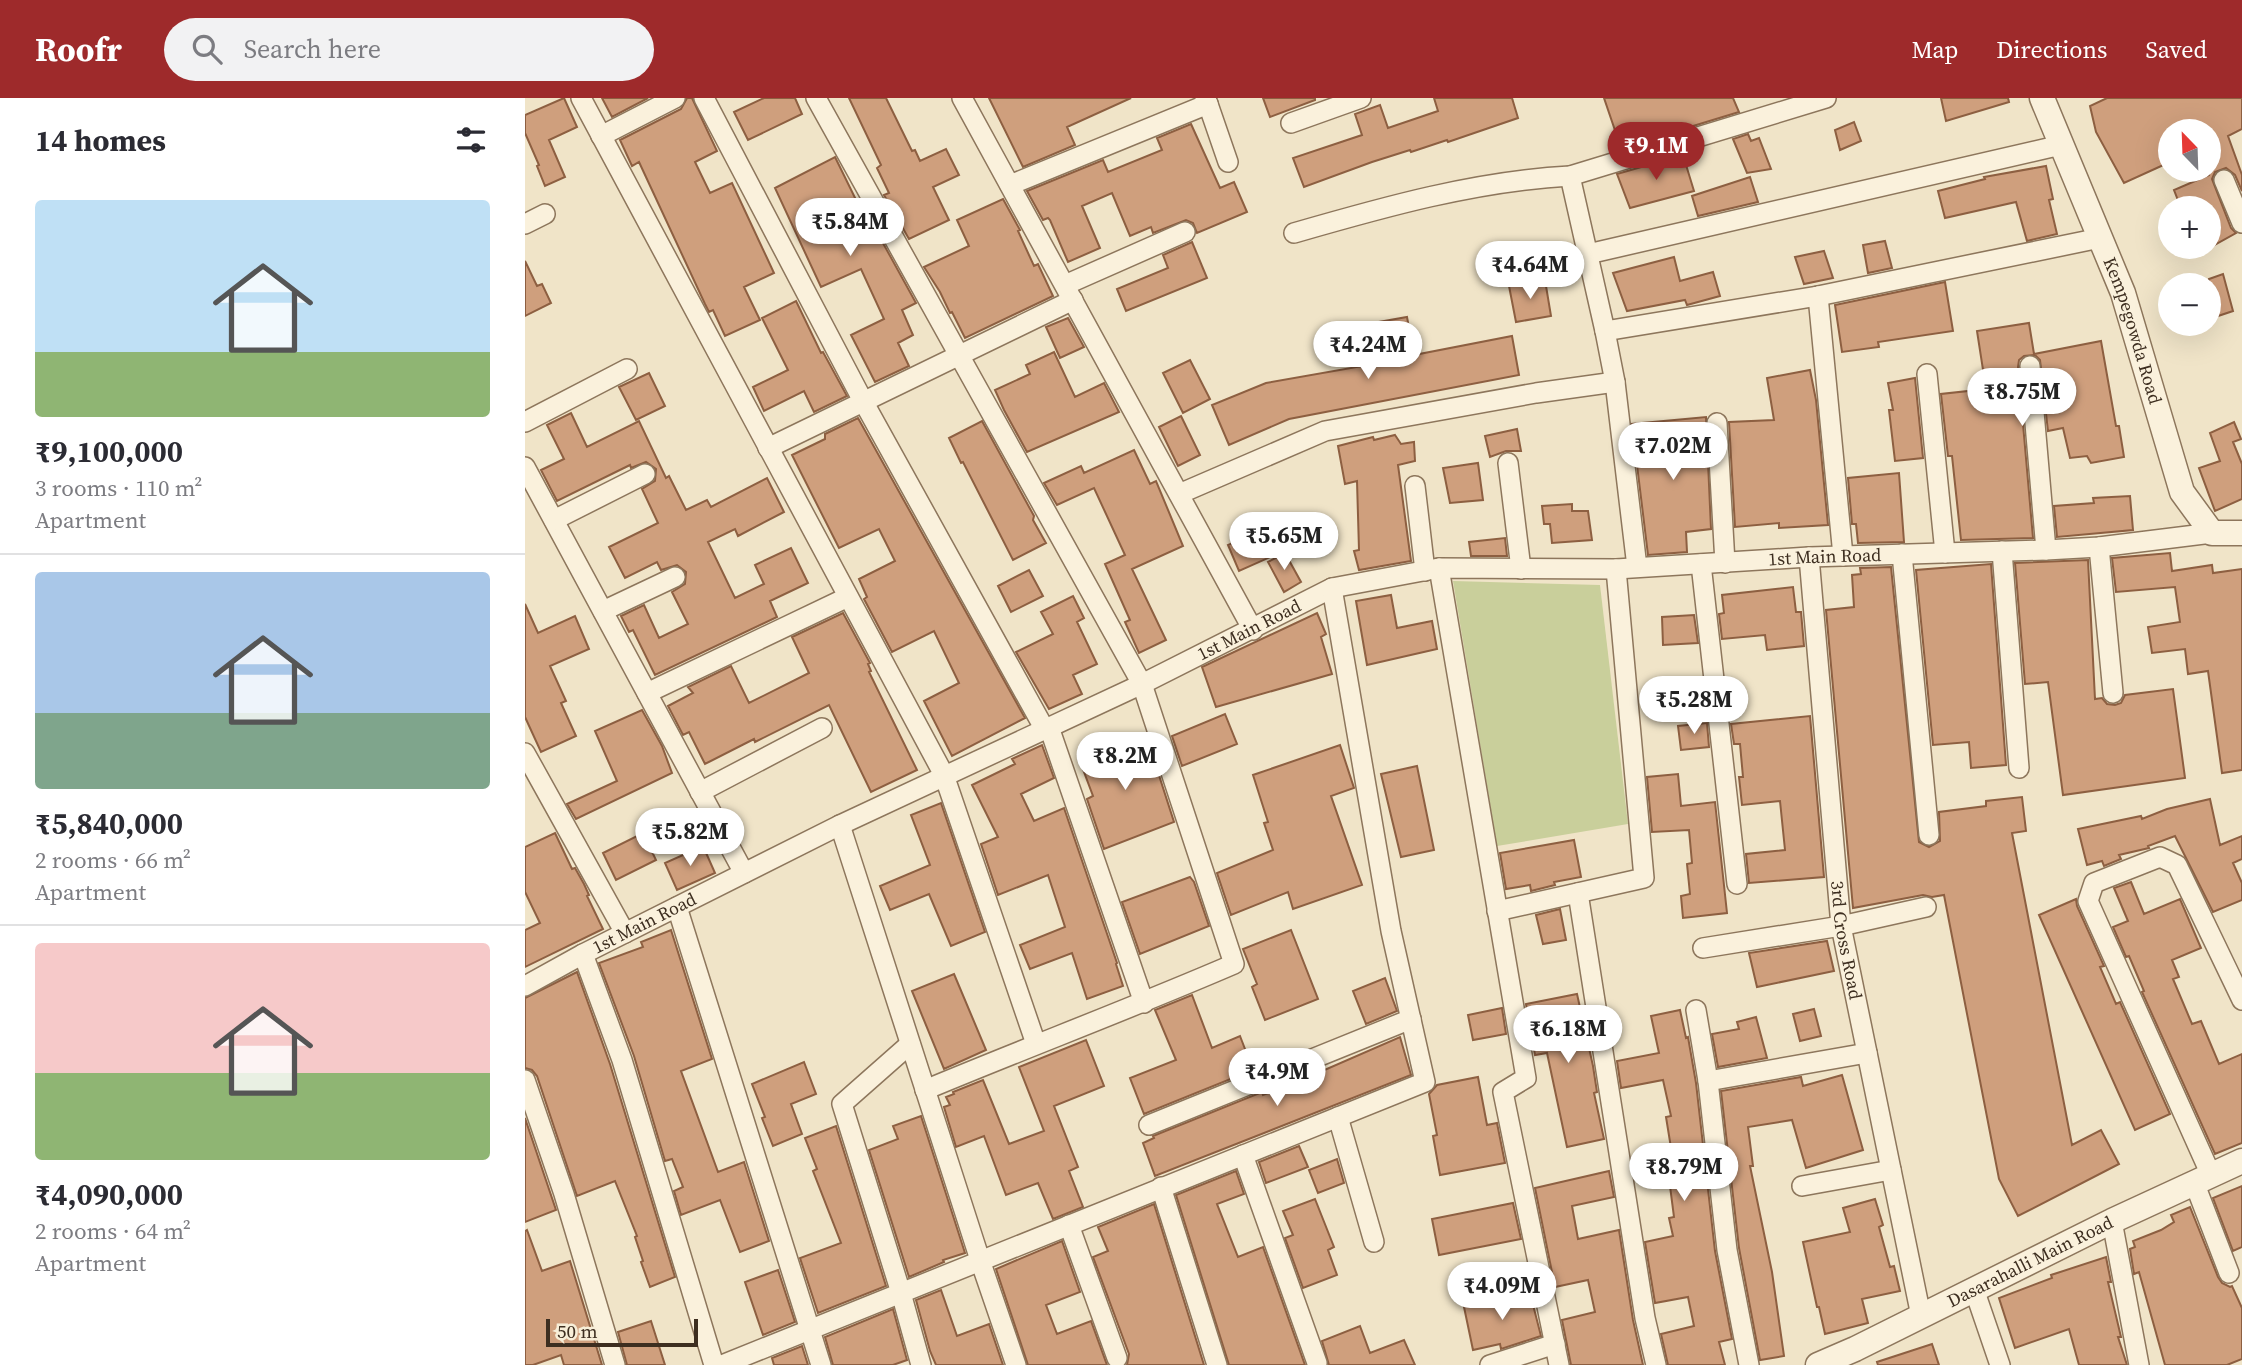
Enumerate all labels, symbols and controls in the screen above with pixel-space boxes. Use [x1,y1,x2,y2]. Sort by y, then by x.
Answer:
search box [164,18,654,81]
text: Roofr [35,27,122,72]
icon: search [188,30,226,68]
text: Search here [244,31,381,67]
text: Map [1911,33,1958,66]
text: Directions [1996,33,2107,66]
text: Saved [2145,33,2207,66]
north arrow [2158,119,2221,182]
map controls [2158,119,2221,336]
text: 14 homes [35,120,166,161]
icon: filters [452,121,490,159]
pin: ₹9.1M [1607,122,1705,182]
text: ₹9.1M [1624,129,1688,161]
button: + [2158,196,2221,259]
pin: ₹5.84M [793,198,907,258]
text: ₹5.84M [811,205,889,237]
pin: ₹4.64M [1473,242,1587,301]
icon: home [200,245,326,371]
text: ₹4.64M [1491,248,1569,280]
street label: Kempegowda Road [2097,253,2168,407]
button: − [2158,273,2221,336]
pin: ₹4.24M [1311,322,1425,381]
text: ₹4.24M [1329,328,1407,360]
pin: ₹8.75M [1965,368,2079,428]
text: ₹8.75M [1983,375,2061,407]
pin: ₹7.02M [1616,422,1730,482]
text: ₹7.02M [1634,429,1712,461]
text: ₹9,100,000 [35,431,183,472]
text: 3 rooms · 110 m² [35,472,202,504]
text: Apartment [35,504,146,536]
pin: ₹5.65M [1227,512,1341,572]
text: ₹5.65M [1245,519,1323,551]
street label: 1st Main Road [1767,542,1882,572]
street label: 1st Main Road [1193,593,1305,666]
icon: home [200,617,326,743]
pin: ₹5.28M [1637,676,1751,736]
text: ₹5.28M [1655,683,1733,715]
pin: ₹8.2M [1076,732,1174,792]
text: ₹8.2M [1093,739,1157,771]
text: ₹5,840,000 [35,803,183,844]
pin: ₹5.82M [633,808,747,868]
text: ₹5.82M [651,815,729,847]
text: 2 rooms · 66 m² [35,844,191,876]
text: Apartment [35,876,146,908]
street label: 3rd Cross Road [1825,880,1869,1002]
street label: 1st Main Road [588,886,700,959]
icon: home [200,988,326,1114]
pin: ₹6.18M [1511,1006,1625,1065]
text: ₹6.18M [1529,1012,1607,1044]
pin: ₹4.9M [1228,1048,1326,1108]
text: ₹4.9M [1245,1055,1309,1087]
pin: ₹8.79M [1627,1144,1741,1203]
text: ₹8.79M [1645,1150,1723,1182]
text: ₹4,090,000 [35,1174,183,1215]
street label: Dasarahalli Main Road [1943,1210,2117,1313]
text: 2 rooms · 64 m² [35,1215,191,1247]
text: Apartment [35,1247,146,1279]
pin: ₹4.09M [1445,1262,1559,1322]
text: ₹4.09M [1463,1269,1541,1301]
scale bar [546,1316,698,1348]
text: 50 m [557,1318,598,1344]

